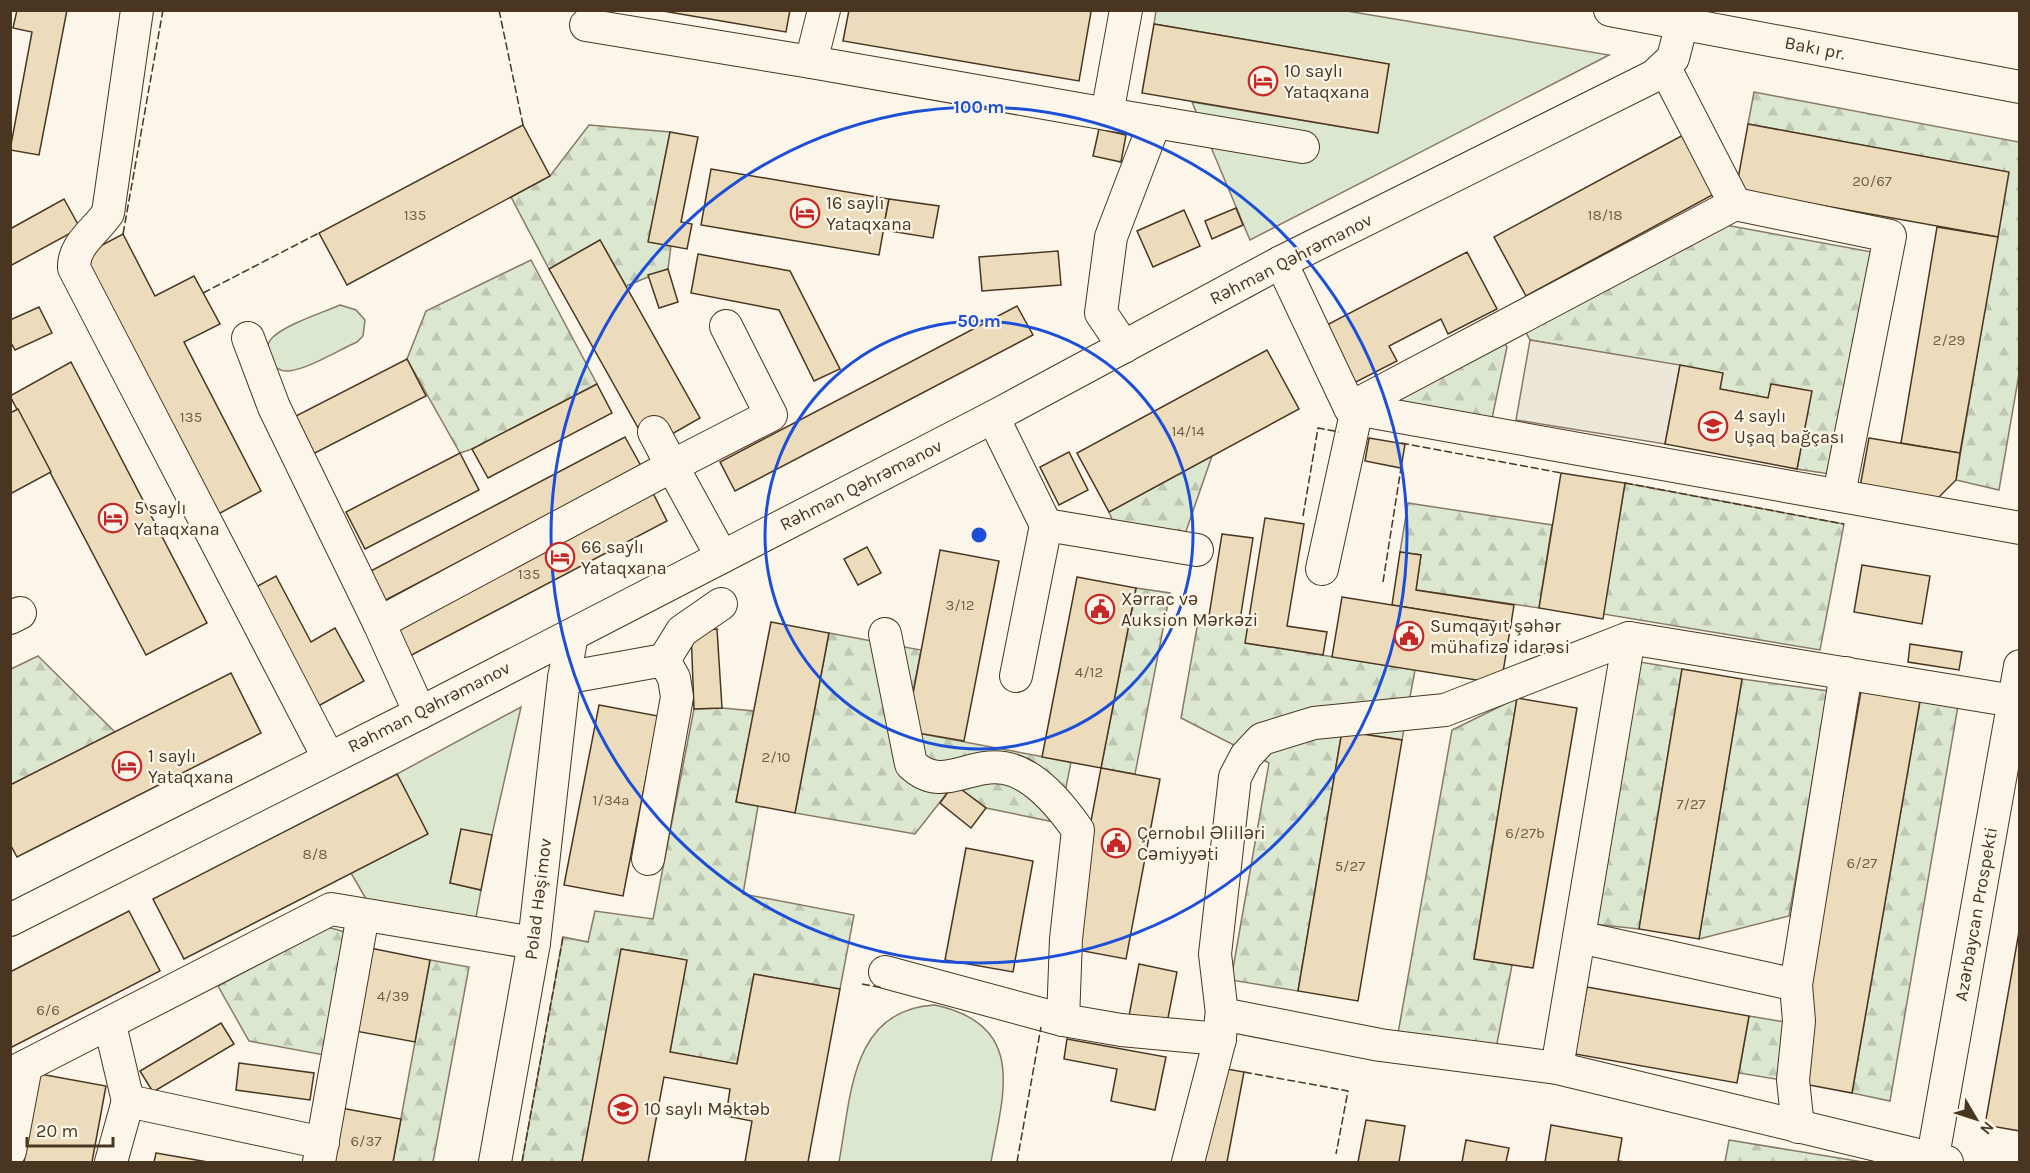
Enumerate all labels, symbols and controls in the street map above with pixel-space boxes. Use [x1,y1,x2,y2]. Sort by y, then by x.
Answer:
street label: Bakı pr. [1783,31,1847,65]
place label: 10 saylı Yataqxana [1284,60,1370,103]
hotel icon: 10 saylı Yataqxana [1247,65,1279,97]
text: 100 m [954,96,1004,118]
house number: 20/67 [1852,172,1892,190]
place label: 16 saylı Yataqxana [826,192,912,235]
hotel icon: 16 saylı Yataqxana [789,197,821,229]
house number: 135 [404,206,426,224]
house number: 18/18 [1588,206,1622,224]
street label: Rəhman Qəhrəmanov [1206,208,1376,310]
text: 50 m [957,310,1001,332]
house number: 2/29 [1933,331,1965,349]
place label: 4 saylı Uşaq bağçası [1734,405,1845,448]
house number: 135 [180,408,202,426]
school or university icon: 4 saylı Uşaq bağçası [1697,410,1729,442]
house number: 14/14 [1171,422,1205,440]
street label: Rəhman Qəhrəmanov [776,434,946,536]
place label: 5 saylı Yataqxana [134,497,220,540]
hotel icon: 5 saylı Yataqxana [97,502,129,534]
centre of rings [969,525,989,545]
place label: 66 saylı Yataqxana [581,536,667,579]
hotel icon: 66 saylı Yataqxana [544,541,576,573]
house number: 135 [518,565,540,583]
place label: Xərrac və Auksion Mərkəzi [1121,588,1258,631]
public building icon: Xərrac və Auksion Mərkəzi [1084,593,1116,625]
house number: 3/12 [946,596,974,614]
place label: Sumqayıt şəhər mühafizə idarəsi [1430,615,1570,658]
public building icon: Sumqayıt şəhər mühafizə idarəsi [1393,620,1425,652]
street label: Rəhman Qəhrəmanov [344,656,514,758]
house number: 4/12 [1075,663,1103,681]
place label: 1 saylı Yataqxana [148,745,234,788]
house number: 2/10 [761,748,791,766]
hotel icon: 1 saylı Yataqxana [111,750,143,782]
house number: 1/34a [593,791,629,809]
house number: 7/27 [1676,795,1706,813]
place label: Çernobıl Əlilləri Cəmiyyəti [1137,822,1266,865]
house number: 6/27b [1505,824,1545,842]
street label: Azərbaycan Prospekti [1950,825,2002,1003]
public building icon: Çernobıl Əlilləri Cəmiyyəti [1100,827,1132,859]
street label: Polad Həşimov [520,837,556,961]
house number: 8/8 [303,845,327,863]
house number: 6/27 [1847,854,1877,872]
house number: 5/27 [1335,857,1365,875]
house number: 4/39 [377,987,409,1005]
house number: 6/6 [36,1001,60,1019]
north arrow [1946,1089,2006,1149]
school or university icon: 10 saylı Məktəb [607,1093,639,1125]
place label: 10 saylı Məktəb [644,1098,770,1120]
scale bar [27,1110,112,1148]
text: N [1976,1118,1998,1139]
text: 20 m [36,1120,78,1142]
house number: 6/37 [351,1132,381,1150]

